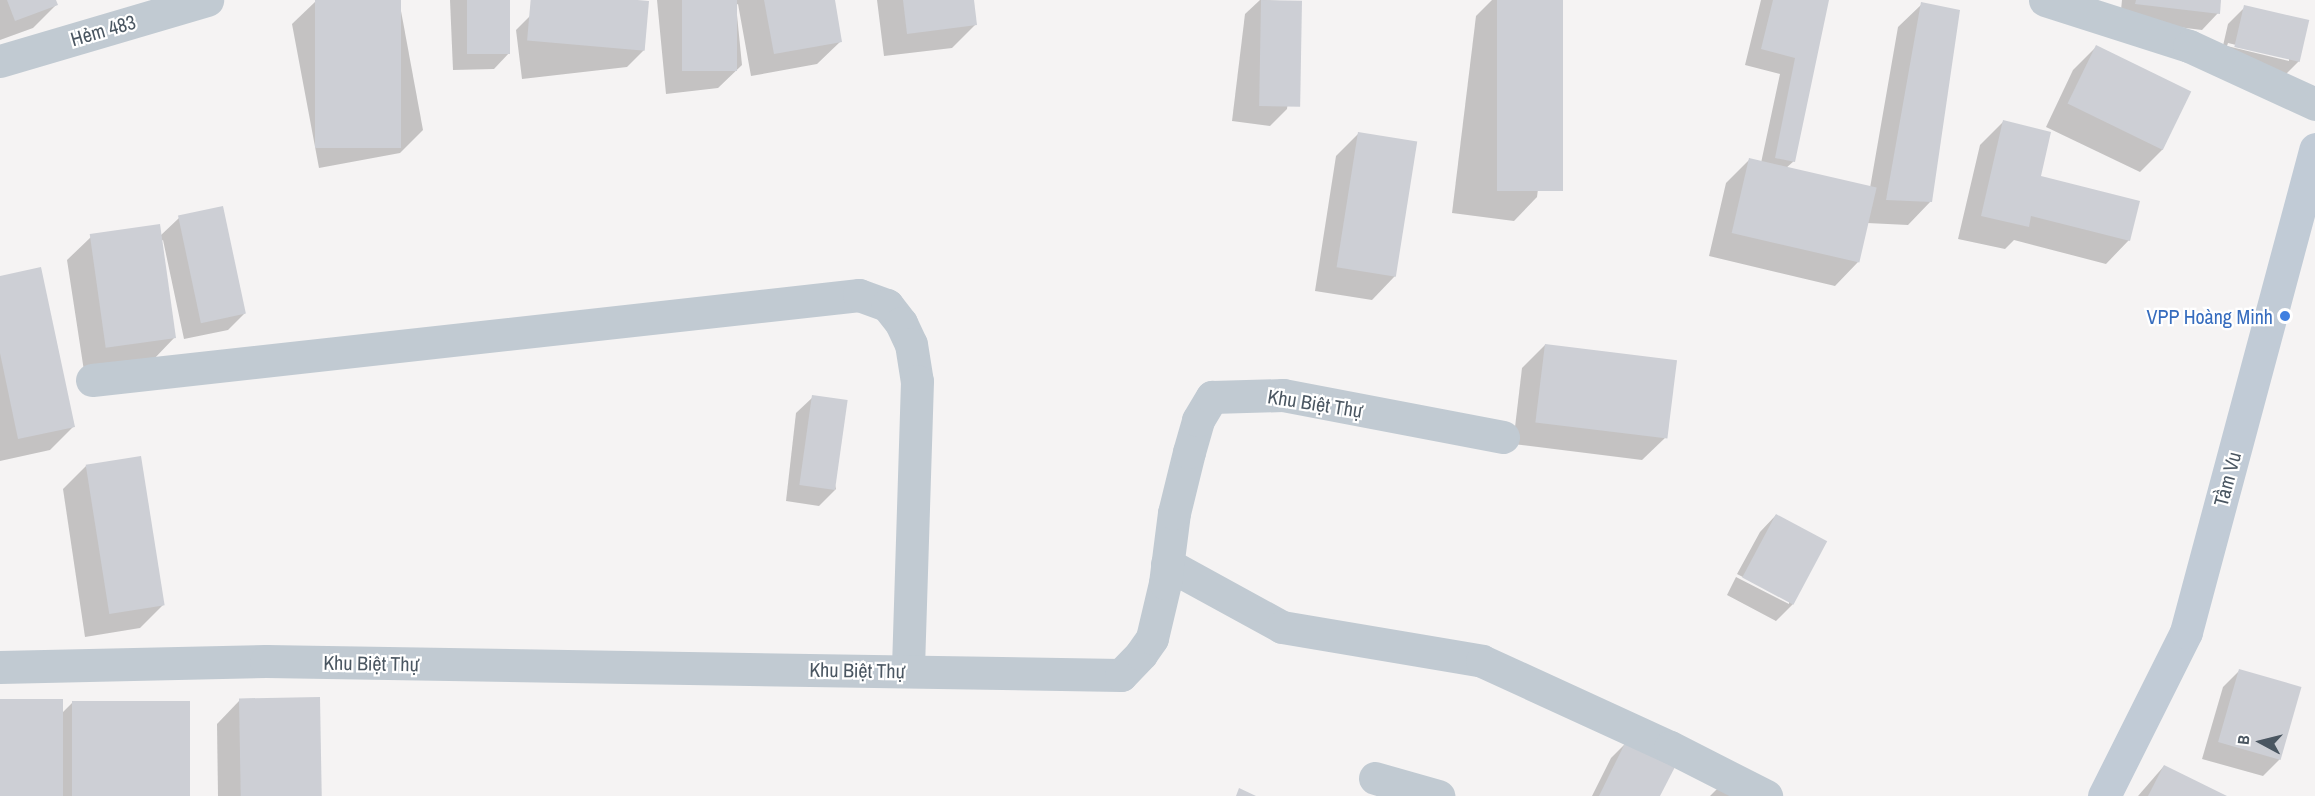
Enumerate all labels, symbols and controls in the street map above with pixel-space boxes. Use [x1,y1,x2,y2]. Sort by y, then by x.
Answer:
street label: Hẻm 483 [68,9,138,51]
place label: VPP Hoàng Minh [2146,304,2273,328]
marker: VPP Hoàng Minh [2278,309,2292,323]
street label: Khu Biệt Thự [1266,384,1364,422]
street label: Tầm Vu [2208,449,2246,509]
street label: Khu Biệt Thự [323,650,419,676]
street label: Khu Biệt Thự [809,657,905,683]
north arrow [2231,712,2291,772]
text: B [2232,734,2255,746]

